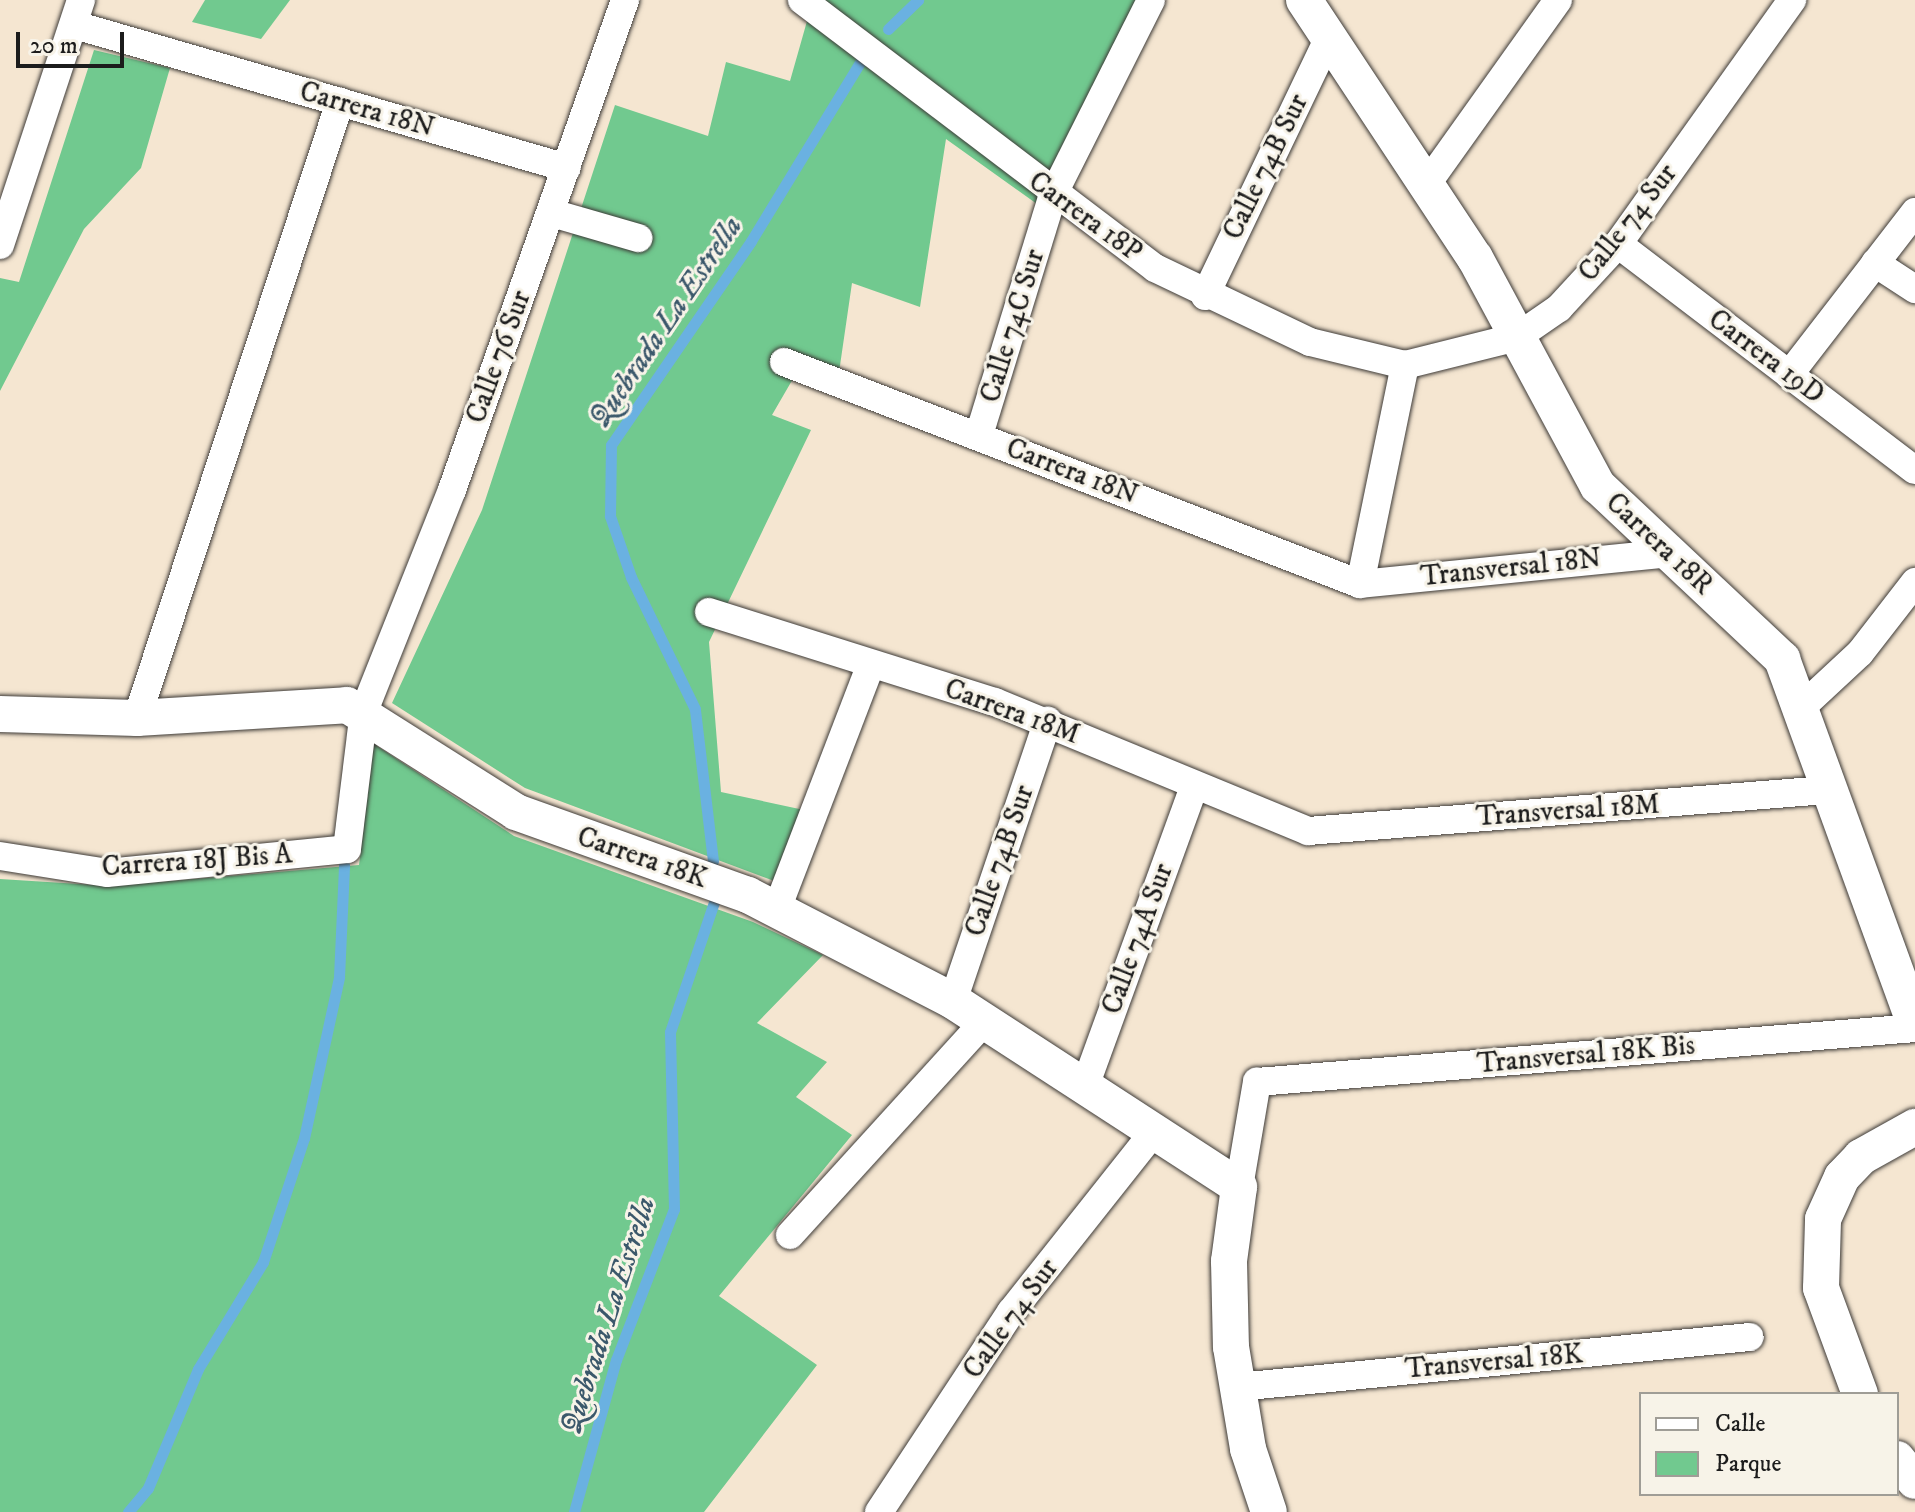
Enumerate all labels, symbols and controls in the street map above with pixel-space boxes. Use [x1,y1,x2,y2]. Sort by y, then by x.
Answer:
scale bar [20,16,128,66]
text: 20 m [30,31,78,61]
street label: Carrera 18N [296,75,438,145]
street label: Calle 74B Sur [1216,89,1316,245]
street label: Calle 74 Sur [1572,158,1684,288]
street label: Carrera 18P [1022,165,1148,269]
water label: Quebrada La Estrella [583,210,751,436]
street label: Calle 74C Sur [974,245,1052,407]
street label: Calle 76 Sur [459,286,539,428]
street label: Carrera 19D [1701,303,1831,411]
street label: Carrera 18N [1001,431,1143,513]
street label: Carrera 18R [1598,486,1720,602]
street label: Transversal 18N [1419,542,1603,594]
street label: Carrera 18M [940,672,1084,752]
street label: Calle 74B Sur [958,781,1042,941]
street label: Transversal 18M [1475,788,1661,834]
street label: Carrera 18K [573,820,711,896]
street label: Carrera 18J Bis A [101,838,293,884]
street label: Calle 74A Sur [1095,859,1181,1019]
street label: Transversal 18K Bis [1476,1029,1696,1081]
water label: Quebrada La Estrella [554,1193,664,1439]
street label: Calle 74 Sur [956,1253,1066,1385]
street label: Transversal 18K [1404,1337,1584,1387]
legend [1639,1392,1899,1496]
text: Calle [1715,1409,1765,1439]
text: Parque [1715,1449,1781,1479]

